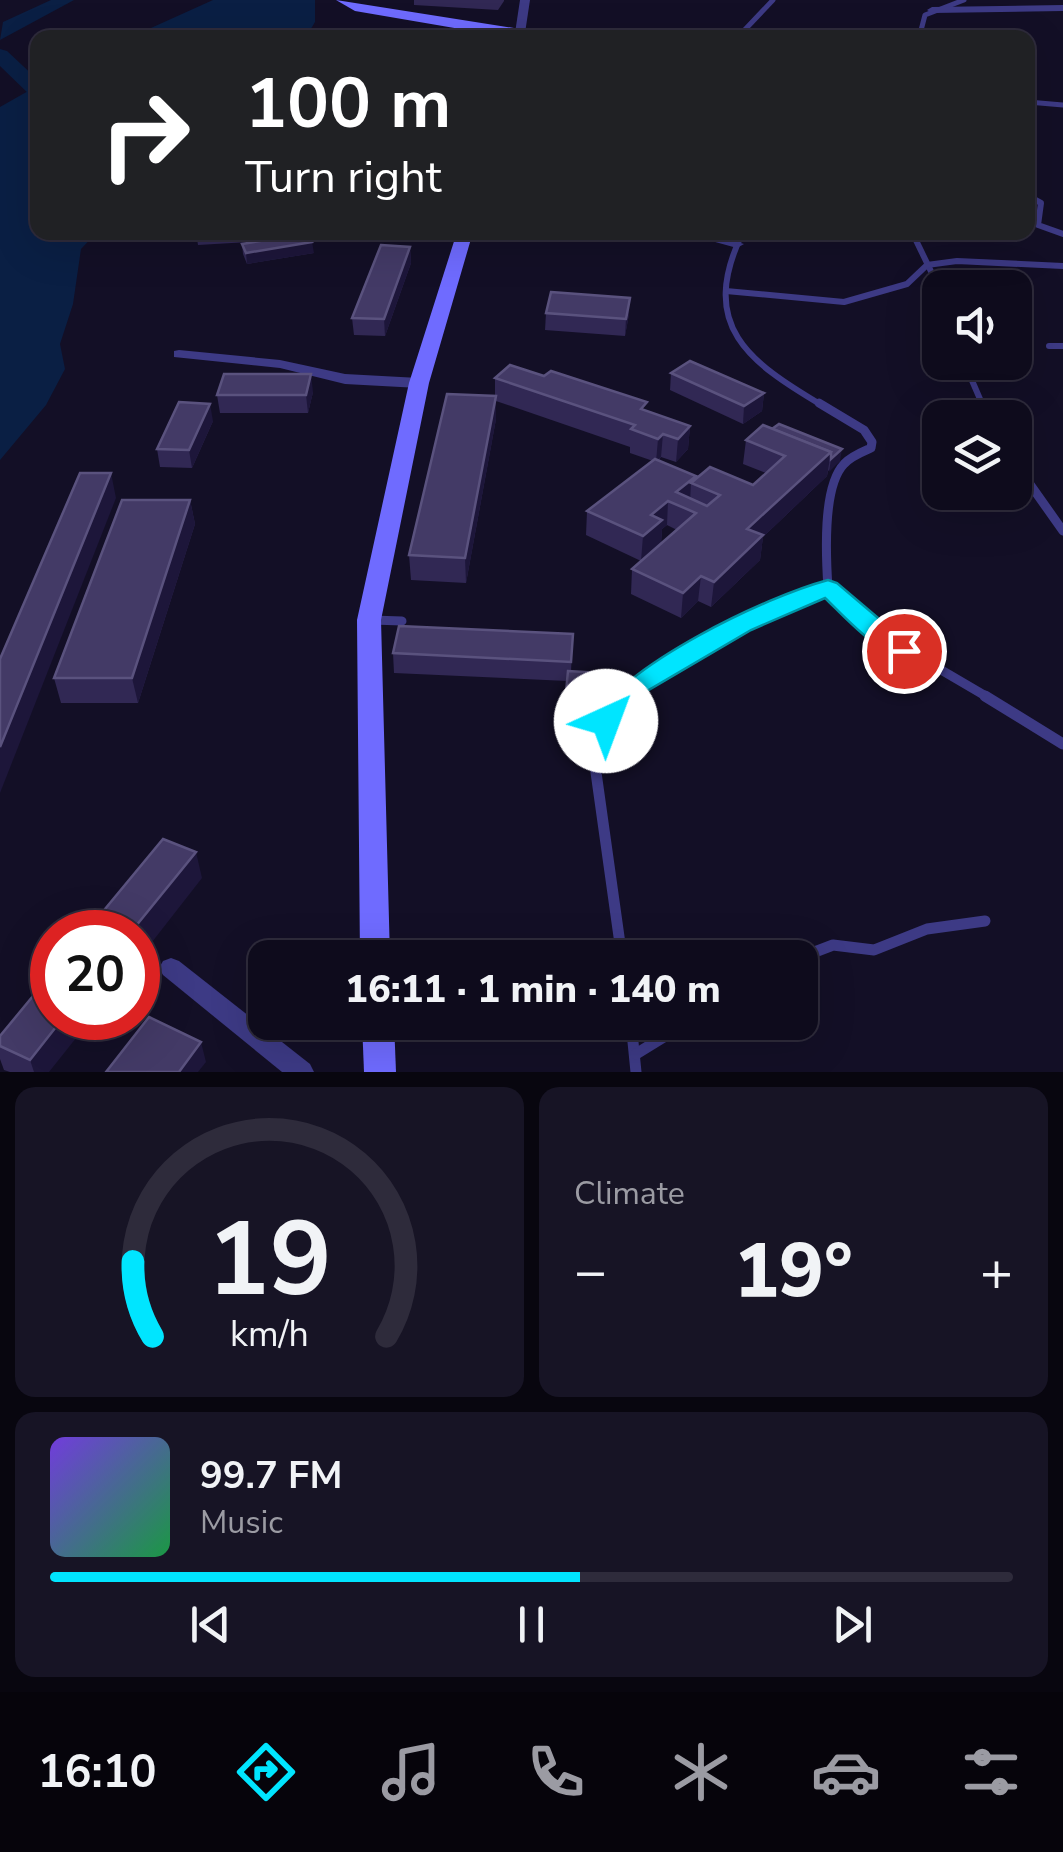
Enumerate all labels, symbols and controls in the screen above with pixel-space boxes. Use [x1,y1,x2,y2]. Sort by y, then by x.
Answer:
text: 100 m [245,56,451,152]
icon: right [80,70,210,200]
text: Turn right [245,147,442,208]
map controls [922,270,1032,510]
button: sound [922,270,1032,380]
button: layers [922,400,1032,510]
pin [862,609,947,694]
icon: arrive [877,624,932,679]
position arrow [554,669,658,773]
speed limit sign: 20 [30,910,160,1040]
text: 16:11 · 1 min · 140 m [345,964,721,1015]
text: Climate [574,1172,685,1215]
text: 19 [207,1189,332,1331]
text: 19° [734,1220,853,1322]
text: − [574,1234,607,1309]
text: + [980,1234,1013,1309]
text: km/h [230,1310,309,1359]
text: 99.7 FM [200,1450,342,1501]
text: Music [200,1501,283,1544]
icon: previous [183,1597,238,1652]
icon: pause [504,1597,559,1652]
icon: next [825,1597,880,1652]
icon: directions [231,1737,301,1807]
icon: music [376,1737,446,1807]
icon: phone [521,1737,591,1807]
icon: climate [666,1737,736,1807]
icon: car [811,1737,881,1807]
icon: filters [956,1737,1026,1807]
text: 16:10 [37,1742,157,1803]

